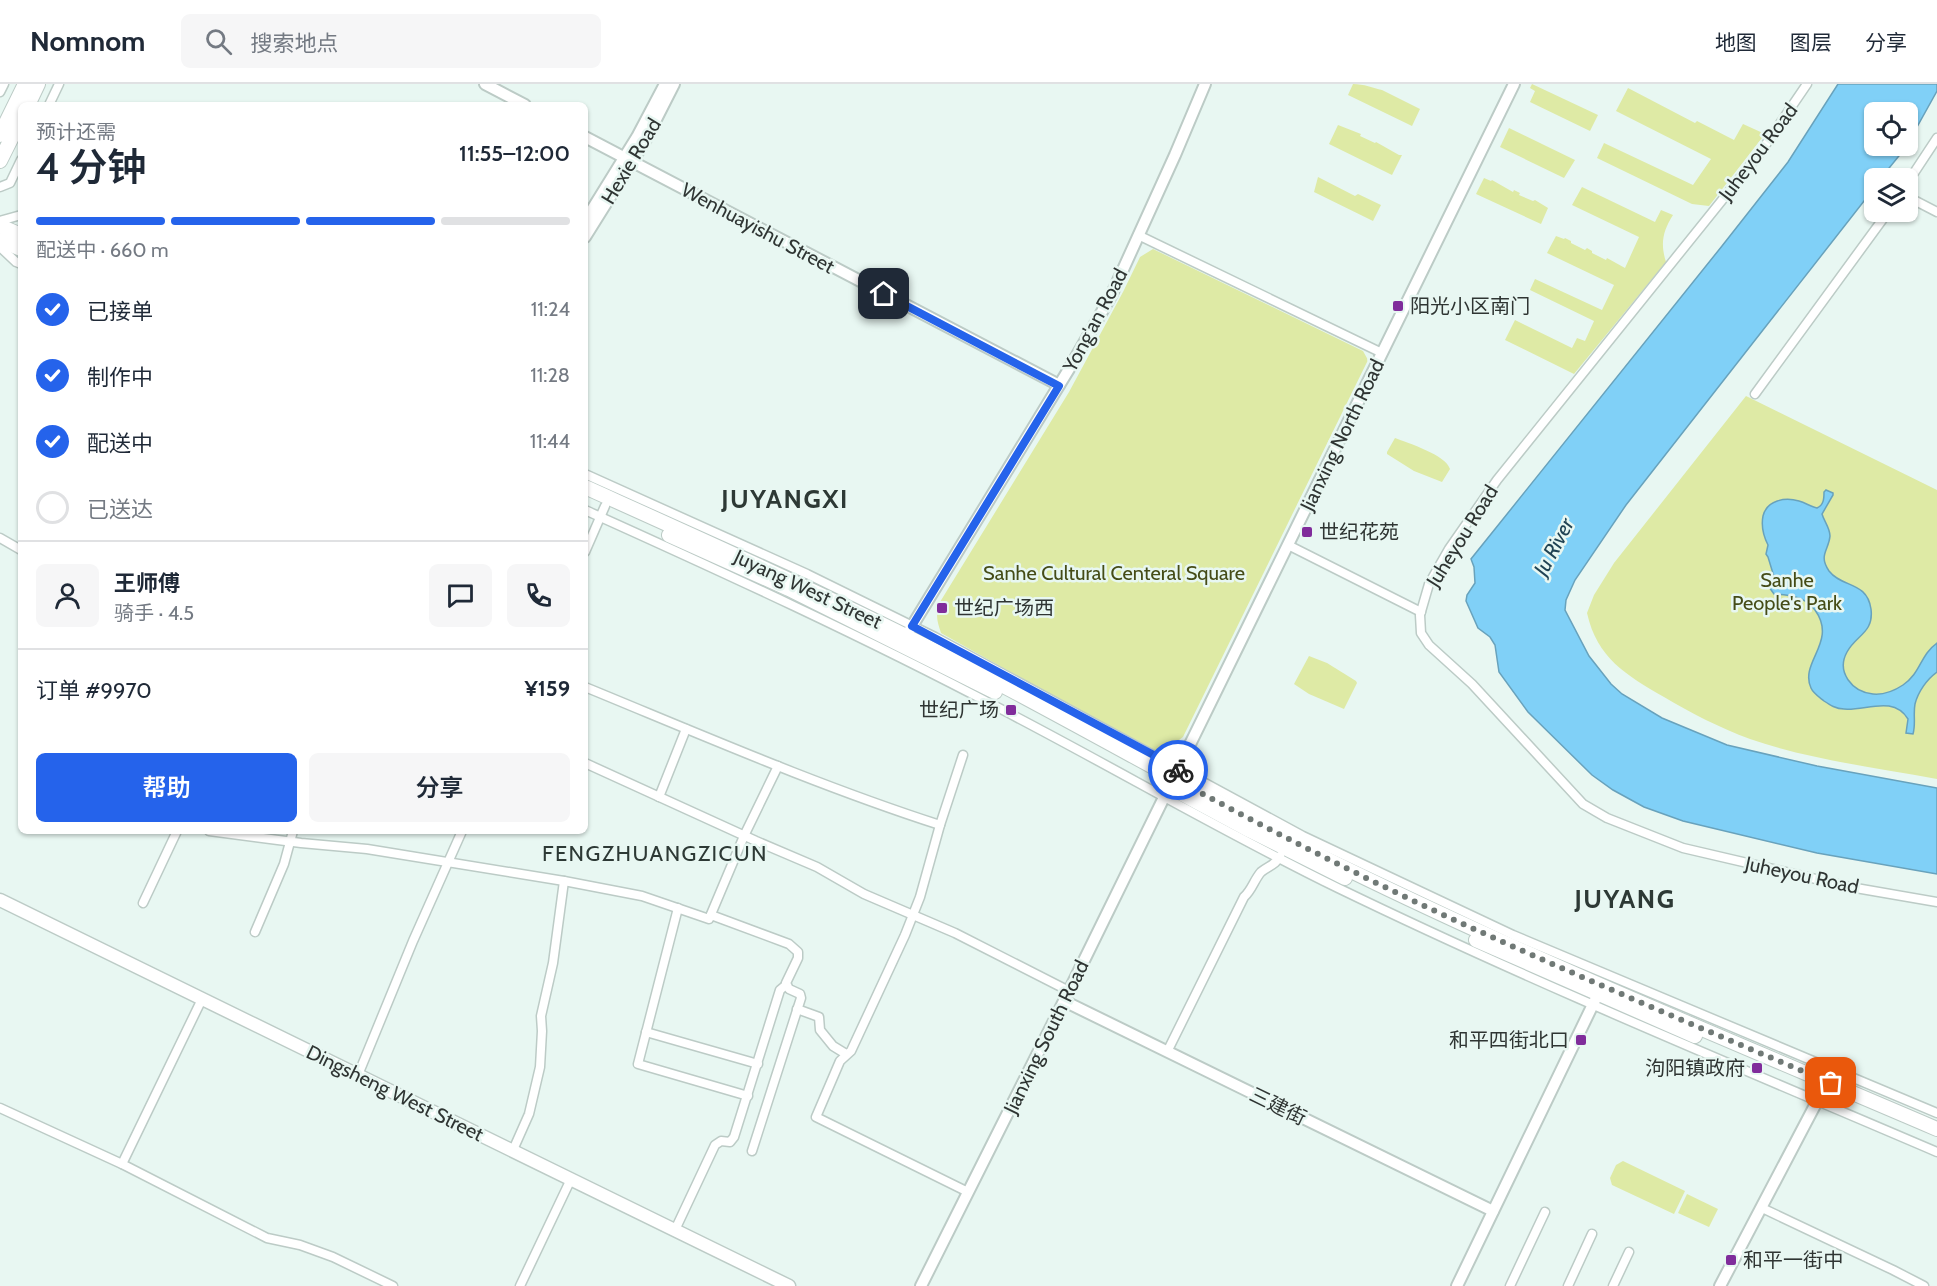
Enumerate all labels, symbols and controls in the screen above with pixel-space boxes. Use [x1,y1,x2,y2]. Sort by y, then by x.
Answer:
search box [181,14,601,68]
text: Nomnom [30,24,145,58]
icon: search [202,25,235,58]
text: 搜索地点 [250,30,338,57]
text: 地图 [1715,30,1757,55]
text: 图层 [1790,30,1832,55]
text: 分享 [1865,30,1907,55]
street label: Juheyou Road [1713,99,1802,206]
map controls [1864,102,1918,222]
button: locate [1864,102,1918,156]
street label: Hexie Road [596,114,666,208]
text: 预计还需 [36,120,116,144]
text: 11:55–12:00 [459,140,570,167]
text: 4 分钟 [36,143,146,191]
button: layers [1864,168,1918,222]
street label: Wenhuayishu Street [677,178,839,279]
text: 配送中 · 660 m [36,238,168,262]
street label: Yong'an Road [1057,264,1132,377]
pin [858,268,909,319]
icon: home [867,277,900,310]
icon: check [36,293,69,326]
place label: 阳光小区南门 [1410,294,1530,318]
text: 11:24 [531,297,570,321]
text: 已接单 [87,298,153,325]
marker: 阳光小区南门 [1391,299,1405,313]
street label: Jianxing North Road [1294,355,1389,516]
icon: check [36,359,69,392]
text: 11:28 [530,363,570,387]
text: 制作中 [87,364,153,391]
icon: check [36,425,69,458]
text: 11:44 [530,429,570,453]
text: 配送中 [87,430,153,457]
street label: Juheyou Road [1421,481,1503,592]
district label: JUYANGXI [720,483,849,515]
text: 已送达 [87,496,153,523]
water label: Ju River [1527,512,1580,582]
place label: 世纪花苑 [1319,520,1399,544]
marker: 世纪花苑 [1300,525,1314,539]
street label: Juyang West Street [730,544,886,634]
park label: Sanhe Cultural Centeral Square [983,561,1245,585]
button: person [36,564,99,627]
button: chat [429,564,492,627]
button: phone [507,564,570,627]
park label: Sanhe People's Park [1732,568,1842,615]
text: 王师傅 [114,570,180,597]
place label: 世纪广场西 [954,596,1054,620]
text: 骑手 · 4.5 [114,601,194,625]
marker: 世纪广场西 [935,601,949,615]
text: ¥159 [524,675,570,702]
text: 订单 #9970 [36,677,152,704]
place label: 世纪广场 [919,698,999,722]
marker: 世纪广场 [1004,703,1018,717]
courier [1148,740,1208,800]
button: 帮助 [36,753,297,822]
button: 分享 [309,753,570,822]
icon: bike [1162,754,1195,787]
district label: FENGZHUANGZICUN [542,840,768,867]
street label: Juheyou Road [1742,851,1861,899]
district label: JUYANG [1574,883,1675,915]
street label: Jianxing South Road [998,956,1094,1119]
place label: 和平四街北口 [1449,1028,1569,1052]
marker: 和平四街北口 [1574,1033,1588,1047]
street label: Dingsheng West Street [303,1040,488,1146]
place label: 泃阳镇政府 [1645,1056,1745,1080]
pin [1805,1057,1856,1108]
marker: 泃阳镇政府 [1750,1061,1764,1075]
icon: bag [1814,1066,1847,1099]
street label: 三建街 [1246,1082,1310,1130]
place label: 和平一街中 [1743,1248,1843,1272]
marker: 和平一街中 [1724,1253,1738,1267]

